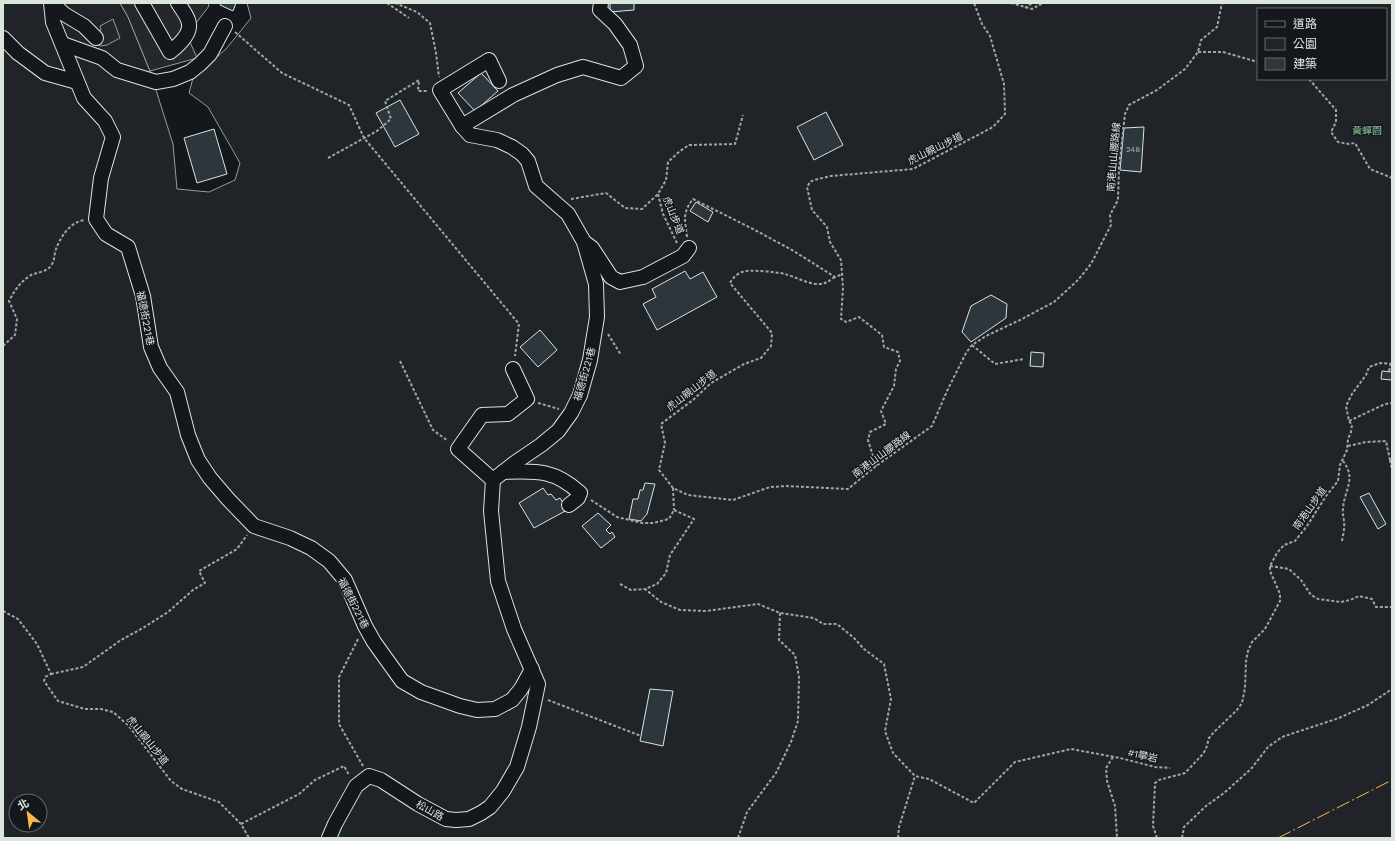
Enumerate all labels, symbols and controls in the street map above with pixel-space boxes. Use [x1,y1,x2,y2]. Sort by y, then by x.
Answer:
legend [1257,8,1387,80]
text: 道路 [1293,17,1317,31]
text: 公園 [1293,37,1317,51]
text: 建築 [1293,57,1317,71]
street label: 南港山山腰路線 [1105,122,1122,192]
park label: 黃蟬園 [1352,125,1382,136]
street label: 虎山親山步道 [906,130,965,167]
house number: 248 [1126,145,1140,154]
street label: 虎山步道 [661,195,686,236]
street label: 福德街221巷 [135,290,156,346]
street label: 福德街221巷 [572,346,597,402]
street label: 虎山親山步道 [664,368,718,413]
street label: 南港山山腰路線 [850,429,913,480]
street label: 南港山步道 [1291,485,1328,532]
street label: 福德街221巷 [336,576,371,630]
street label: 虎山親山步道 [124,714,171,767]
street label: #1攀岩 [1127,747,1159,764]
north arrow [8,793,48,833]
text: 北 [15,796,31,813]
street label: 松山路 [414,798,446,823]

